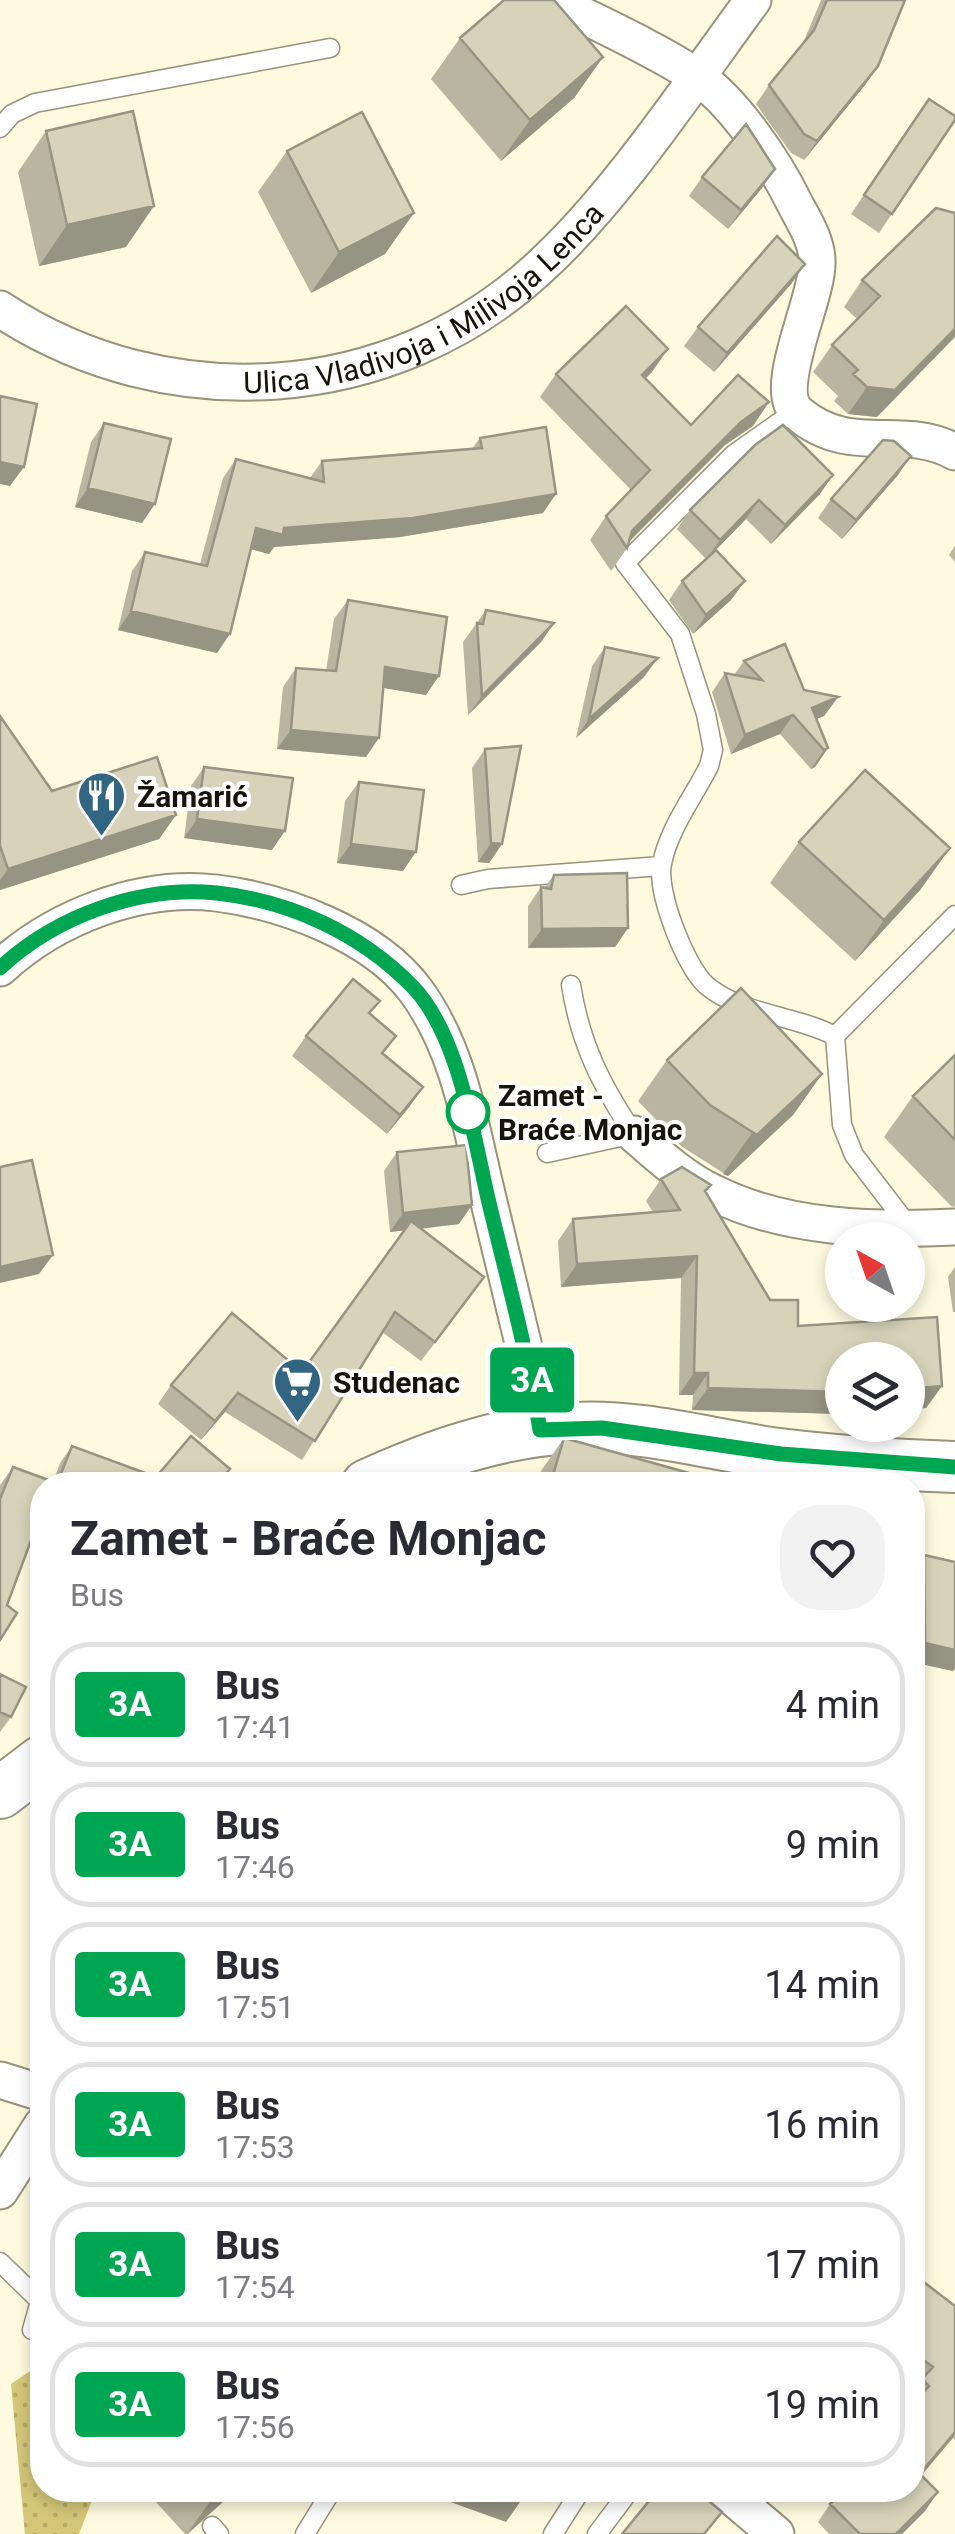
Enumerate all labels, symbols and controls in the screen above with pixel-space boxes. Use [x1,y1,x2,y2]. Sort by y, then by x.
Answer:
street label: Ulica Vladivoja i Milivoja Lenca [243,196,611,400]
restaurant icon: Žamarić [76,770,128,838]
place label: Žamarić [137,779,248,814]
place label: Zamet - Braće Monjac [498,1078,683,1147]
marker: Zamet - Braće Monjac [447,1091,489,1133]
north arrow [825,1222,925,1322]
map controls [825,1222,925,1442]
button: layers [825,1342,925,1442]
line badge: 3A [487,1348,577,1412]
supermarket icon: Studenac [272,1356,324,1424]
text: 3A [510,1360,554,1401]
place label: Studenac [333,1365,460,1400]
button: heart [780,1505,885,1610]
text: Zamet - Braće Monjac [70,1510,547,1567]
text: Bus [70,1576,124,1614]
text: Bus [215,1664,280,1708]
text: 4 min [786,1683,880,1727]
text: 3A [108,1684,152,1725]
text: 17:41 [215,1708,295,1746]
text: Bus [215,1804,280,1848]
text: 9 min [786,1823,880,1867]
text: 3A [108,1824,152,1865]
text: 17:46 [215,1848,295,1886]
text: Bus [215,1944,280,1988]
text: 14 min [764,1963,880,2007]
text: 3A [108,1964,152,2005]
text: 17:51 [215,1988,295,2026]
text: Bus [215,2084,280,2128]
text: 16 min [764,2103,880,2147]
text: 3A [108,2104,152,2145]
text: 17:53 [215,2128,295,2166]
text: Bus [215,2224,280,2268]
text: 17 min [764,2243,880,2287]
text: 3A [108,2244,152,2285]
text: 17:54 [215,2268,295,2306]
text: Bus [215,2364,280,2408]
text: 19 min [764,2383,880,2427]
text: 3A [108,2384,152,2425]
text: 17:56 [215,2408,295,2446]

